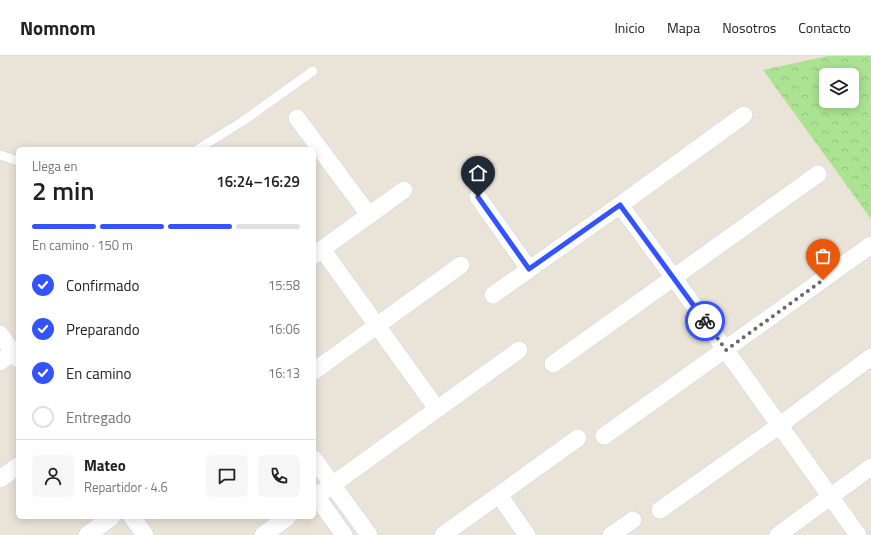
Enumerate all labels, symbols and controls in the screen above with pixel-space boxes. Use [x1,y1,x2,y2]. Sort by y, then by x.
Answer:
text: Nomnom [20,13,96,42]
text: Inicio [614,17,645,38]
text: Mapa [667,17,700,38]
text: Nosotros [722,17,776,38]
text: Contacto [798,17,851,38]
map controls [819,68,859,108]
button: layers [819,68,859,108]
text: Llega en [32,156,77,176]
pin [461,156,495,197]
icon: home [467,162,489,184]
text: 16:24–16:29 [216,170,300,193]
text: 2 min [32,171,95,210]
text: En camino · 150 m [32,235,133,255]
pin [806,239,840,280]
icon: bag [812,245,834,267]
icon: check [32,274,54,296]
text: Confirmado [66,274,139,297]
text: 15:58 [268,275,300,295]
courier [685,301,725,341]
icon: bike [694,310,716,332]
icon: check [32,318,54,340]
text: Preparando [66,318,140,341]
text: 16:06 [268,319,300,339]
icon: check [32,362,54,384]
text: En camino [66,362,132,385]
text: 16:13 [268,363,300,383]
text: Entregado [66,406,131,429]
text: Mateo [84,454,126,477]
button: person [32,455,74,497]
button: chat [206,455,248,497]
button: phone [258,455,300,497]
text: Repartidor · 4.6 [84,477,168,497]

